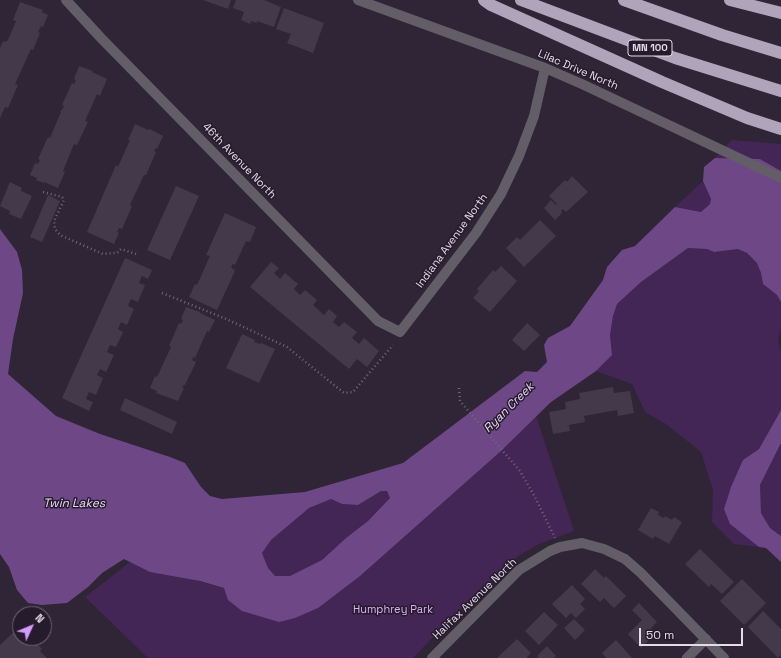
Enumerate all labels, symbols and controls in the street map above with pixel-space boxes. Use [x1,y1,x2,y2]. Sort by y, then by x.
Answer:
road number: MN 100 [628,40,672,56]
street label: Lilac Drive North [536,47,620,93]
street label: 46th Avenue North [200,120,278,202]
street label: Indiana Avenue North [413,191,491,291]
water label: Ryan Creek [481,380,537,436]
water label: Twin Lakes [43,497,105,511]
street label: Halifax Avenue North [430,556,520,642]
park label: Humphrey Park [353,603,433,617]
north arrow [12,606,52,646]
text: N [32,611,48,626]
scale bar [641,620,745,646]
text: 50 m [646,627,674,643]

